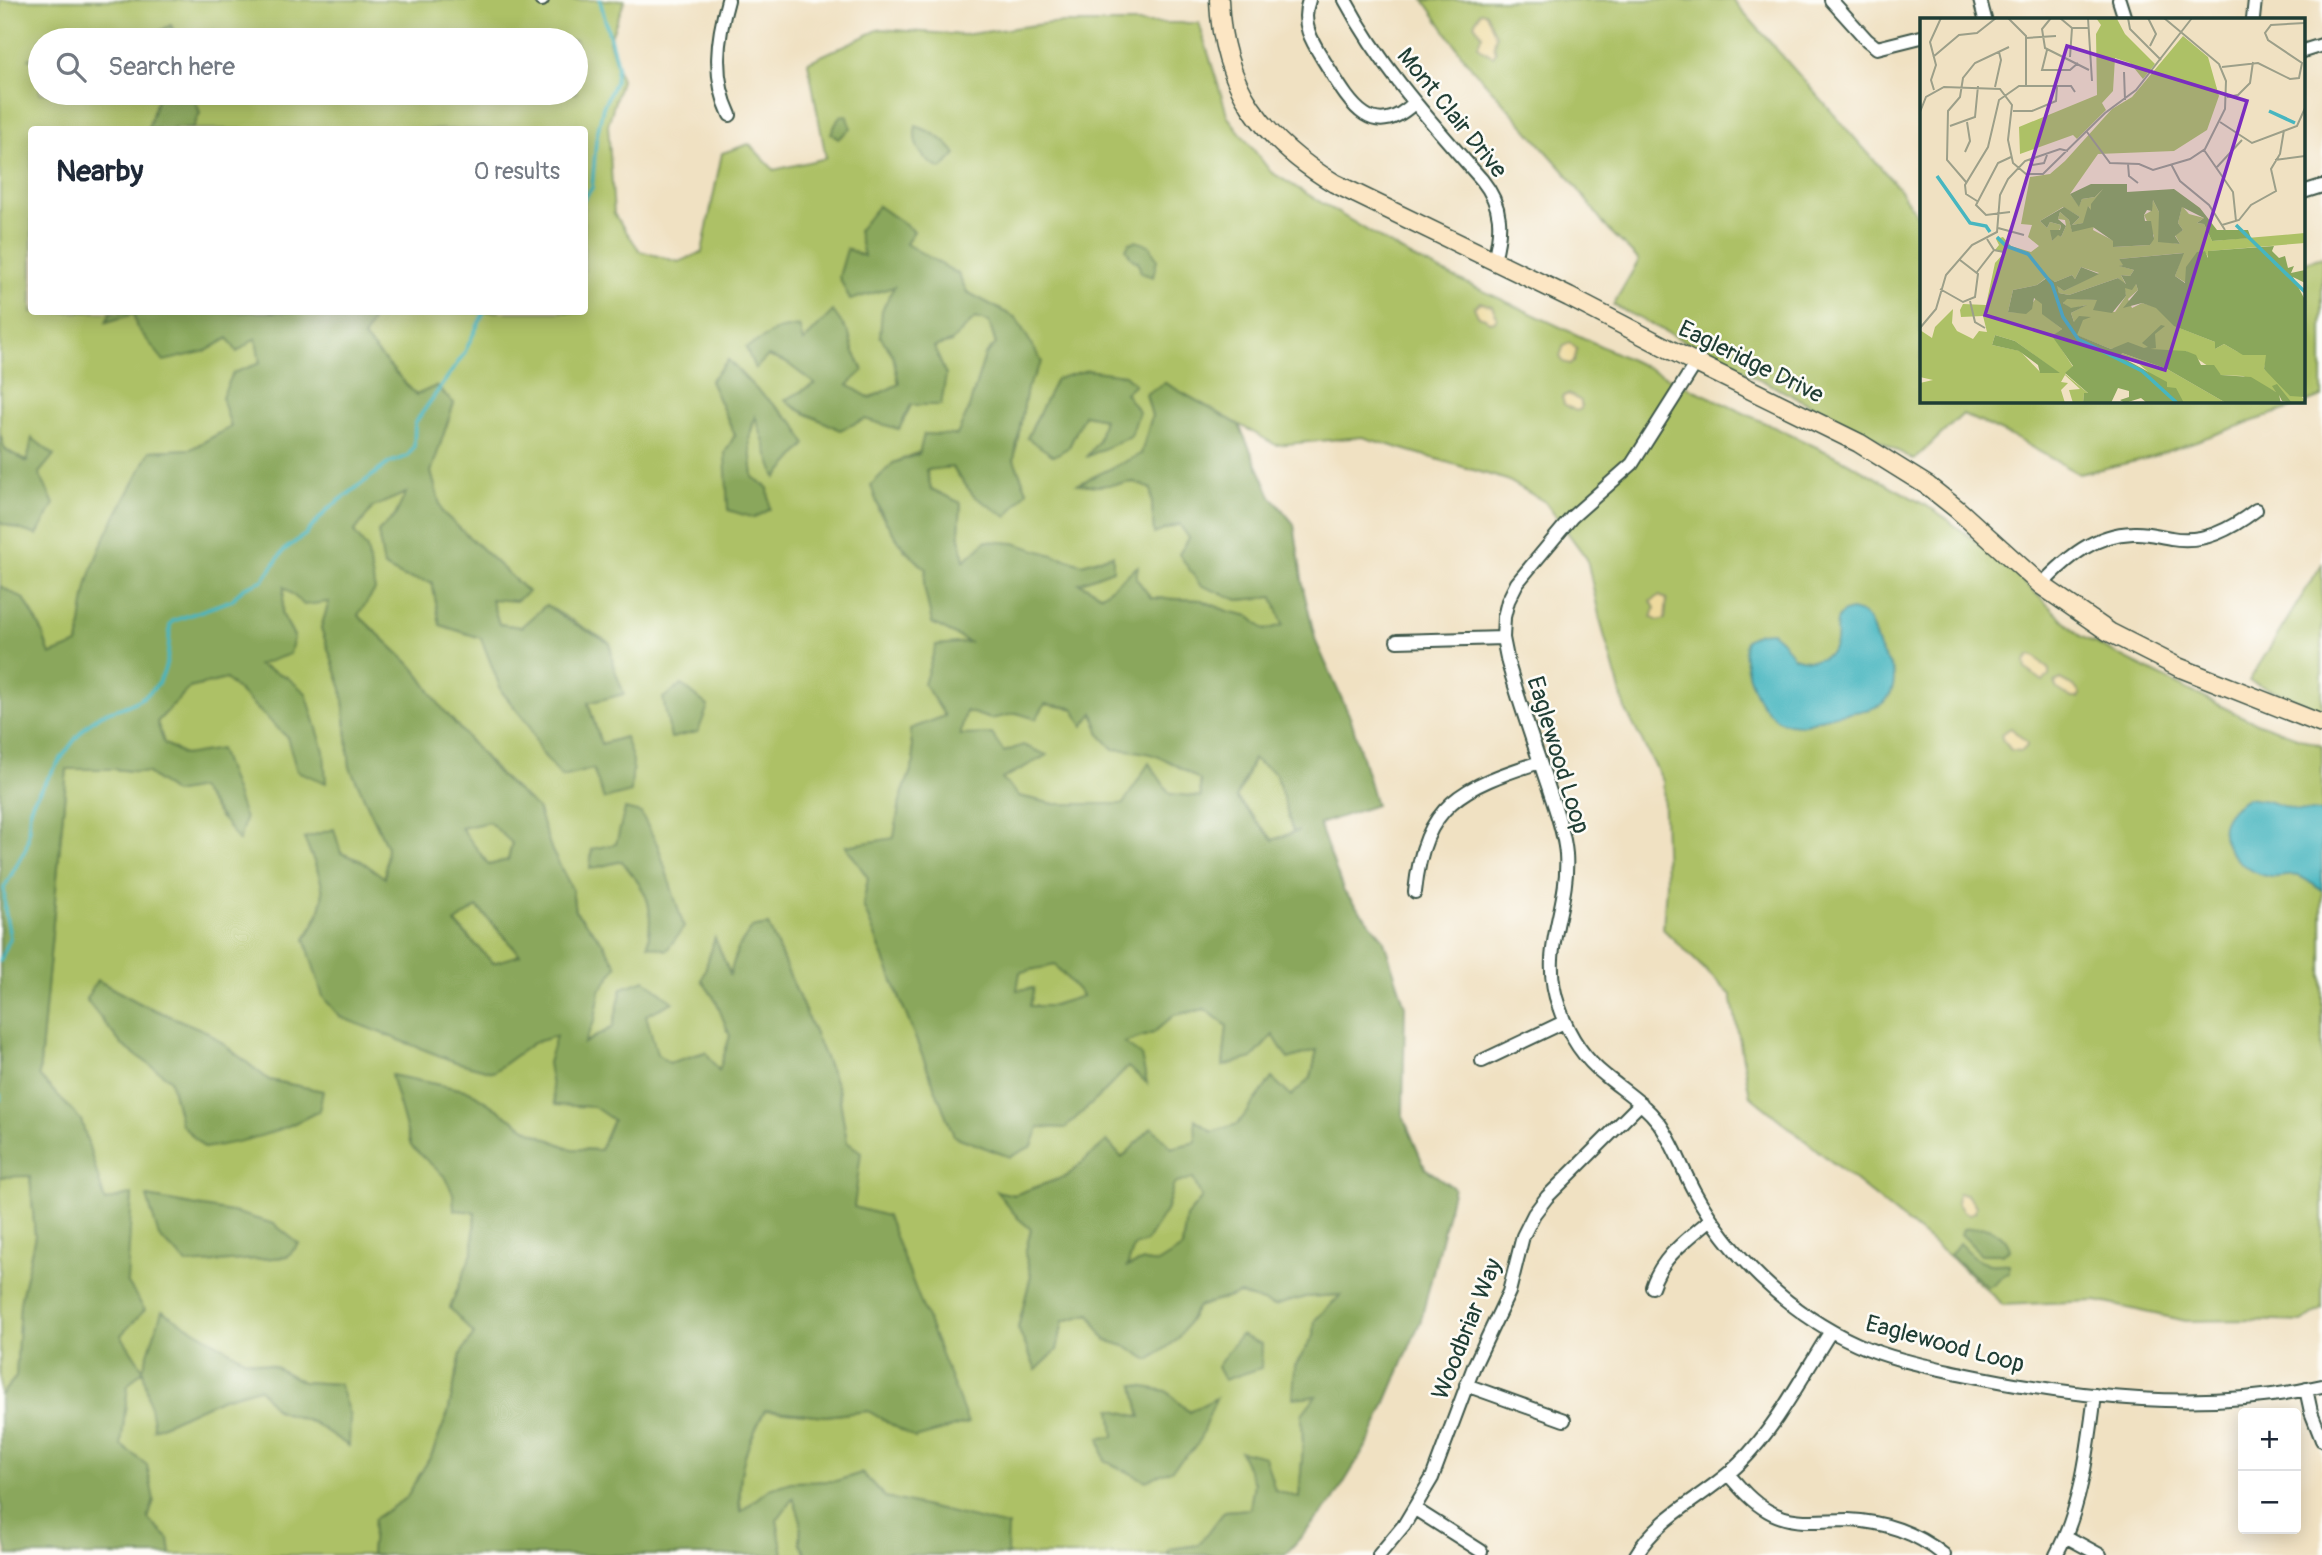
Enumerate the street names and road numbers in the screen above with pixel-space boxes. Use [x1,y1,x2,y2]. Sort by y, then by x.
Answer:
street label: Mont Clair Drive [1391,42,1513,184]
street label: Eagleridge Drive [1674,314,1829,410]
street label: Eaglewood Loop [1520,673,1596,837]
street label: Woodbriar Way [1426,1254,1508,1404]
street label: Eaglewood Loop [1862,1309,2028,1379]

